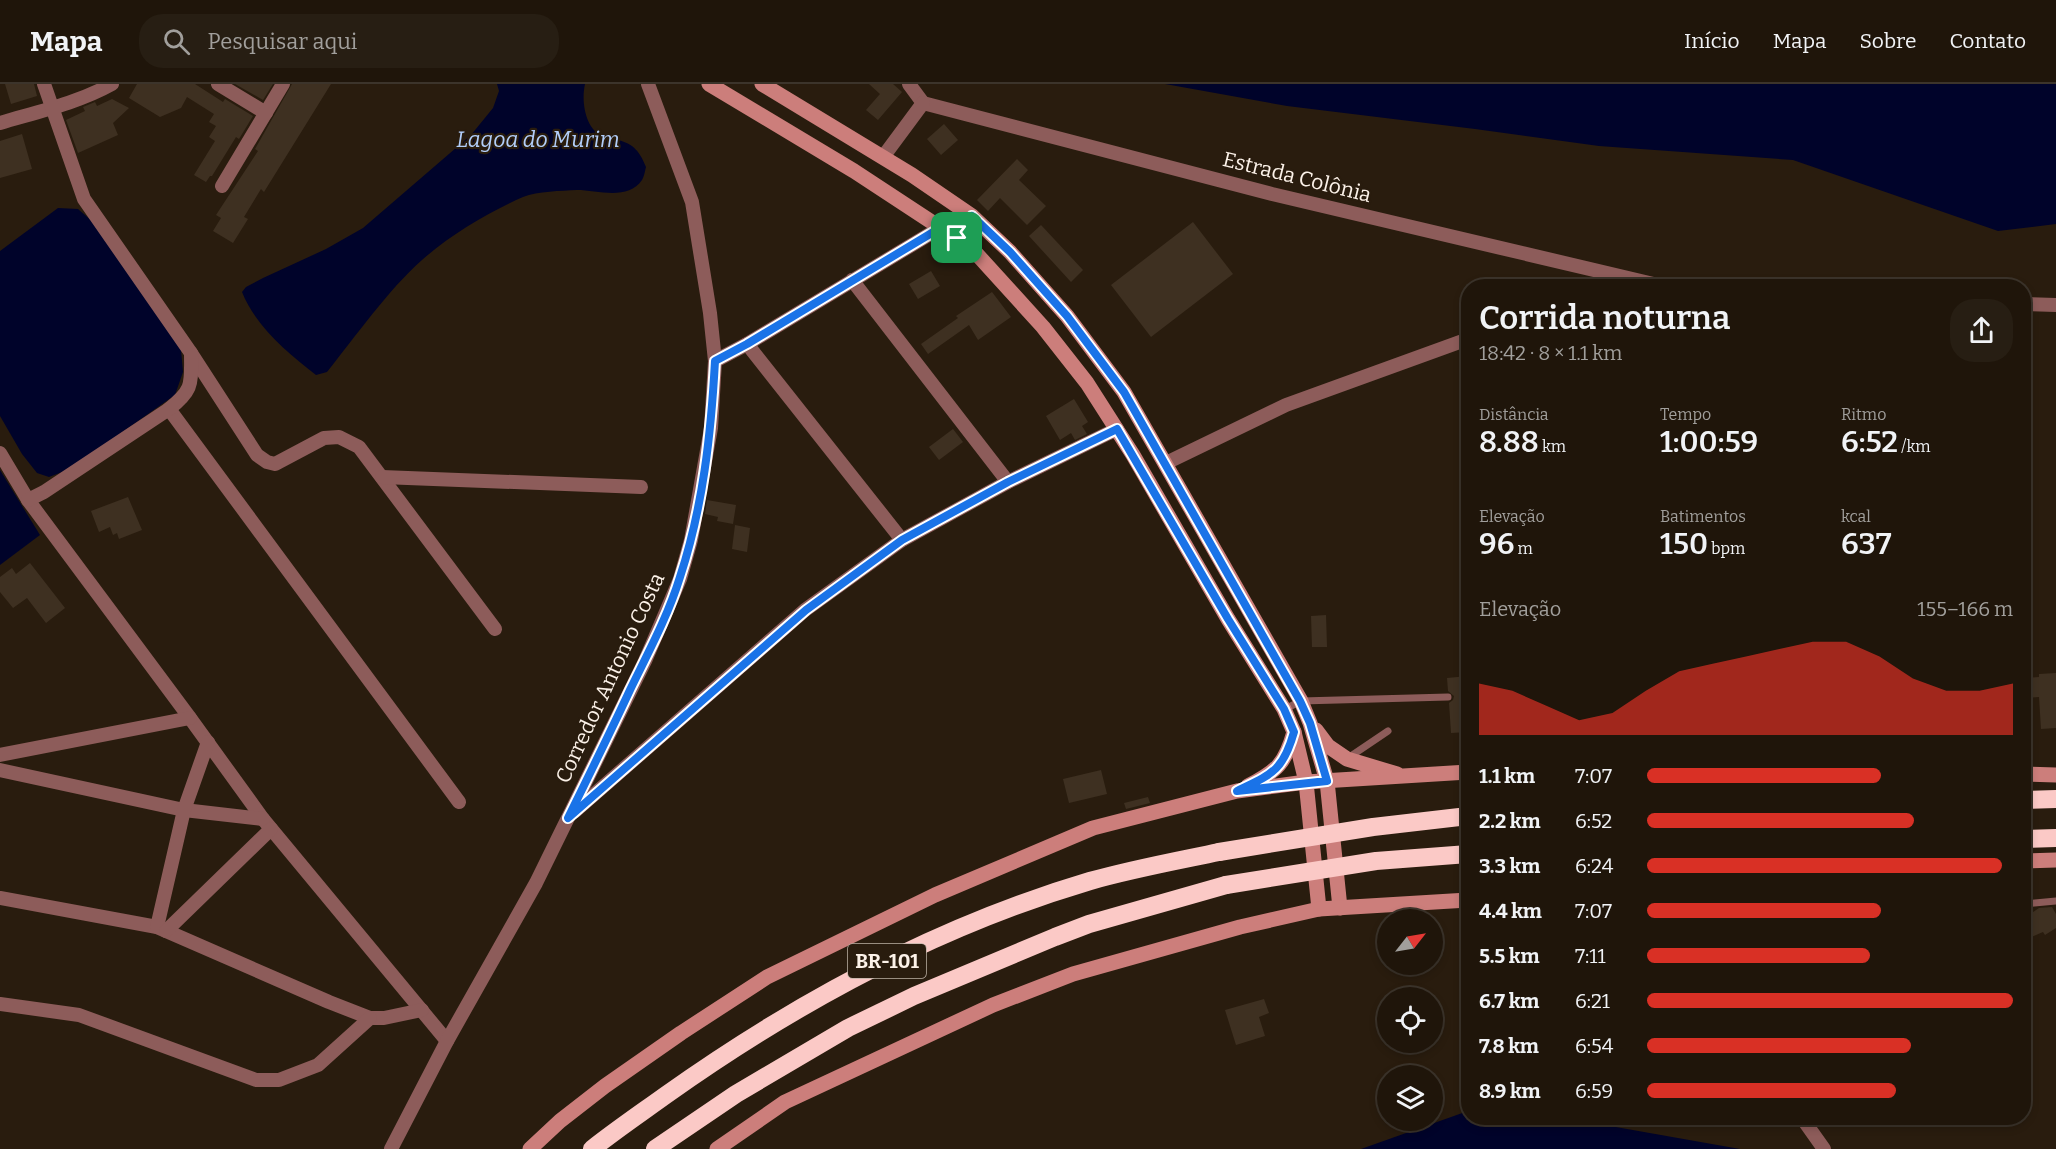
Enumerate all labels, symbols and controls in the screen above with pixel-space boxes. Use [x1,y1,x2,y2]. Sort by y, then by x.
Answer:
search box [139,14,559,68]
text: Mapa [30,25,103,58]
icon: search [160,25,193,58]
text: Pesquisar aqui [208,28,357,55]
text: Início [1684,28,1740,54]
text: Mapa [1773,28,1827,54]
text: Sobre [1860,28,1916,54]
text: Contato [1949,28,2026,54]
water label: Lagoa do Murim [456,126,620,153]
street label: Estrada Colônia [1220,146,1374,208]
pin [931,212,982,263]
icon: arrive [940,221,973,254]
text: Corrida noturna [1479,298,1730,338]
button: share [1950,299,2013,362]
text: 18:42 · 8 × 1.1 km [1479,341,1622,365]
text: Distância [1479,405,1548,424]
text: Tempo [1660,405,1711,424]
text: Ritmo [1841,405,1886,424]
text: 8.88 [1479,424,1539,460]
text: 1:00:59 [1660,424,1758,460]
text: 6:52 [1841,424,1898,460]
text: km [1539,437,1566,456]
text: /km [1898,437,1931,456]
text: Elevação [1479,507,1545,526]
text: Batimentos [1660,507,1746,526]
text: kcal [1841,507,1871,526]
text: 96 [1479,526,1514,562]
text: 150 [1660,526,1708,562]
text: 637 [1841,526,1891,562]
text: m [1514,539,1533,558]
text: bpm [1708,539,1745,558]
street label: Corredor Antonio Costa [550,568,670,787]
text: Elevação [1479,597,1561,621]
text: 155–166 m [1917,597,2013,621]
text: 1.1 km [1479,764,1535,788]
text: 7:07 [1575,764,1612,788]
text: 2.2 km [1479,809,1541,833]
text: 6:52 [1575,809,1612,833]
text: 3.3 km [1479,854,1540,878]
text: 6:24 [1575,854,1614,878]
text: 4.4 km [1479,899,1542,923]
text: 7:07 [1575,899,1612,923]
north arrow [1377,909,1443,975]
map controls [1377,909,1443,1131]
road number: BR-101 [848,944,926,978]
text: 5.5 km [1479,944,1540,968]
text: 7:11 [1575,944,1606,968]
button: locate [1377,987,1443,1053]
text: 6.7 km [1479,989,1539,1013]
text: 6:21 [1575,989,1610,1013]
text: 7.8 km [1479,1034,1539,1058]
text: 6:54 [1575,1034,1613,1058]
button: layers [1377,1065,1443,1131]
text: 8.9 km [1479,1079,1541,1103]
text: 6:59 [1575,1079,1613,1103]

